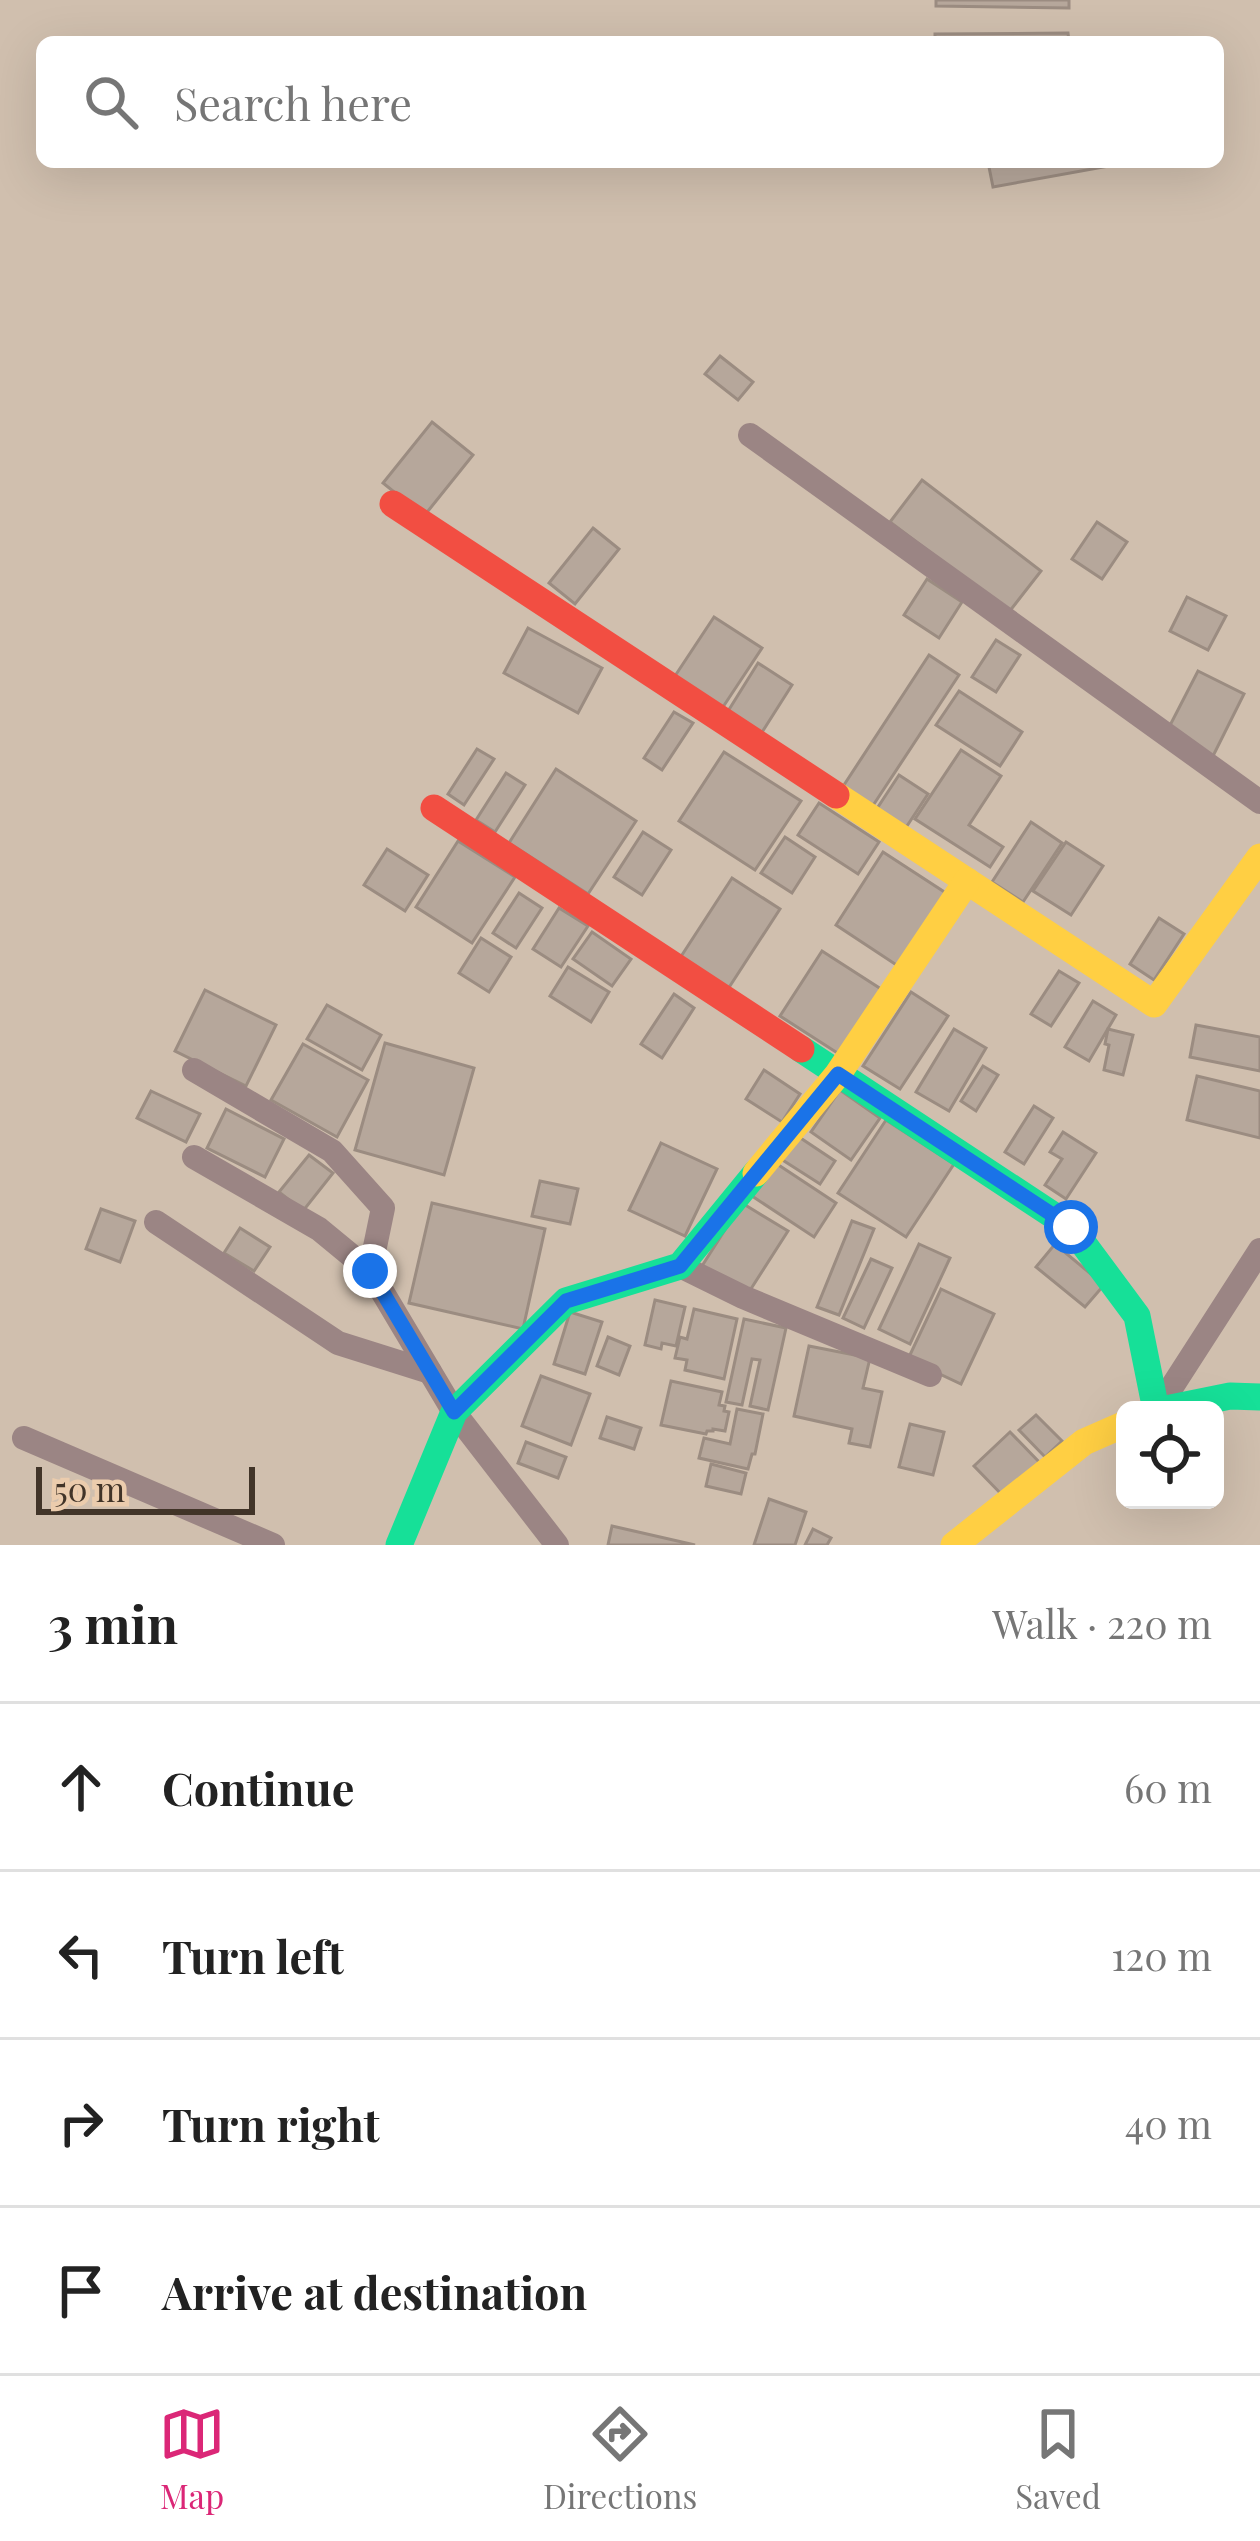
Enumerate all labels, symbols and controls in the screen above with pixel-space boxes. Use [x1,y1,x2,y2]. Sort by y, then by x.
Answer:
search box [36,36,1224,168]
icon: search [78,69,144,135]
text: Search here [174,72,412,132]
route start [1044,1200,1098,1254]
route end [343,1244,397,1298]
map controls [1116,1401,1224,1509]
button: locate [1116,1401,1224,1509]
scale bar [36,1461,255,1514]
text: 50 m [54,1466,125,1510]
text: 3 min [48,1589,178,1657]
text: Walk · 220 m [992,1597,1212,1649]
icon: ahead [48,1754,114,1820]
text: Continue [162,1757,354,1817]
text: 60 m [1124,1761,1212,1813]
icon: left [48,1922,114,1988]
text: Turn left [162,1925,344,1985]
text: 120 m [1111,1929,1212,1981]
icon: right [48,2090,114,2156]
text: Turn right [162,2093,380,2153]
text: 40 m [1125,2097,1212,2149]
icon: arrive [48,2258,114,2324]
text: Arrive at destination [162,2261,587,2321]
tab: Map [159,2401,225,2517]
tab: Directions [543,2401,697,2517]
tab: Saved [1015,2401,1101,2517]

